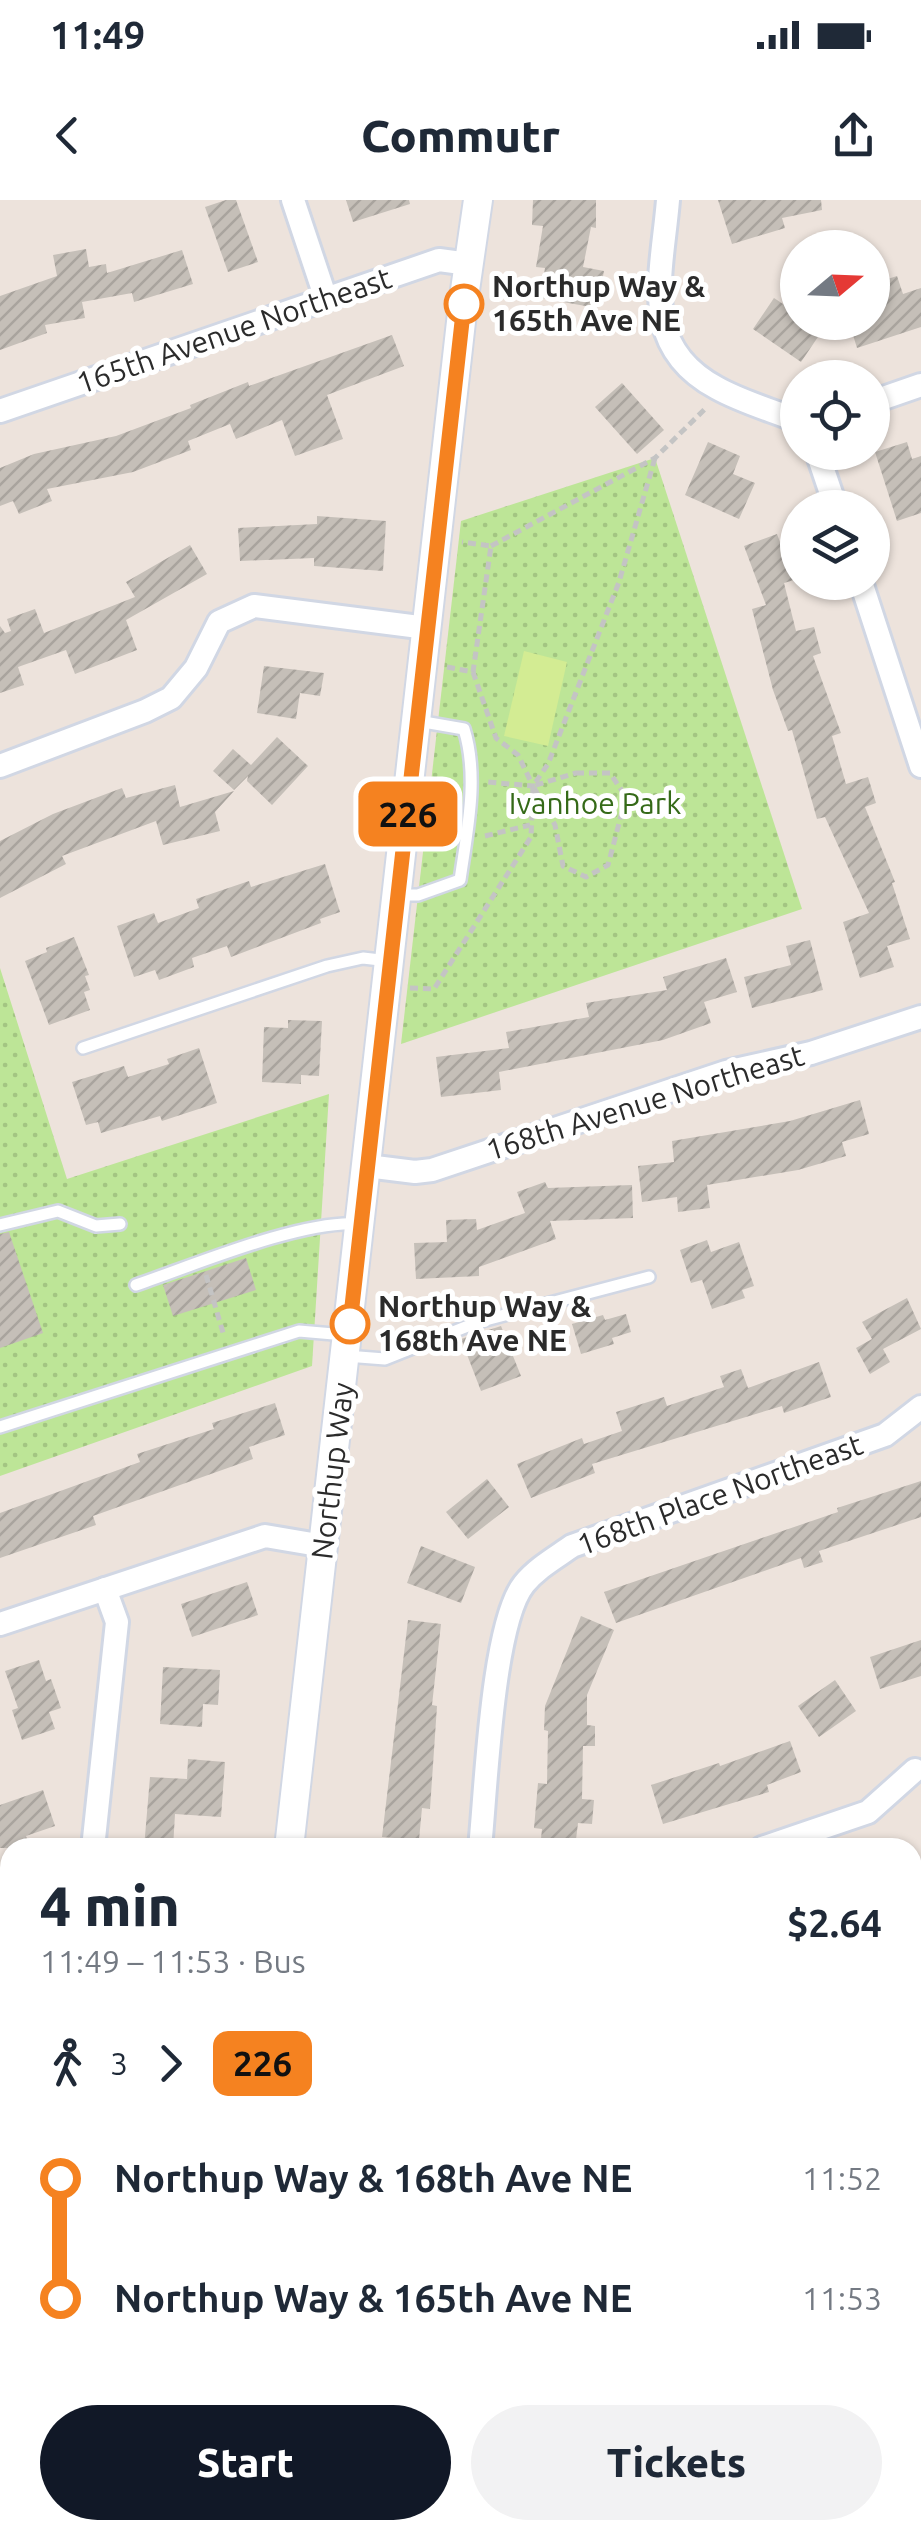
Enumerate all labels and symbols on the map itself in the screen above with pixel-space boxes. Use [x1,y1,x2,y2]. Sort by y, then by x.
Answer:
north arrow [780,230,890,340]
street label: 165th Avenue Northeast [72,260,396,400]
place label: Northup Way & 165th Ave NE [492,269,705,337]
marker: Northup Way & 165th Ave NE [445,285,483,323]
line badge: 226 [350,782,466,846]
park label: Ivanhoe Park [509,786,681,820]
street label: 168th Avenue Northeast [482,1037,808,1167]
place label: Northup Way & 168th Ave NE [378,1289,591,1357]
marker: Northup Way & 168th Ave NE [331,1305,369,1343]
street label: Northup Way [304,1381,360,1561]
street label: 168th Place Northeast [572,1427,867,1562]

